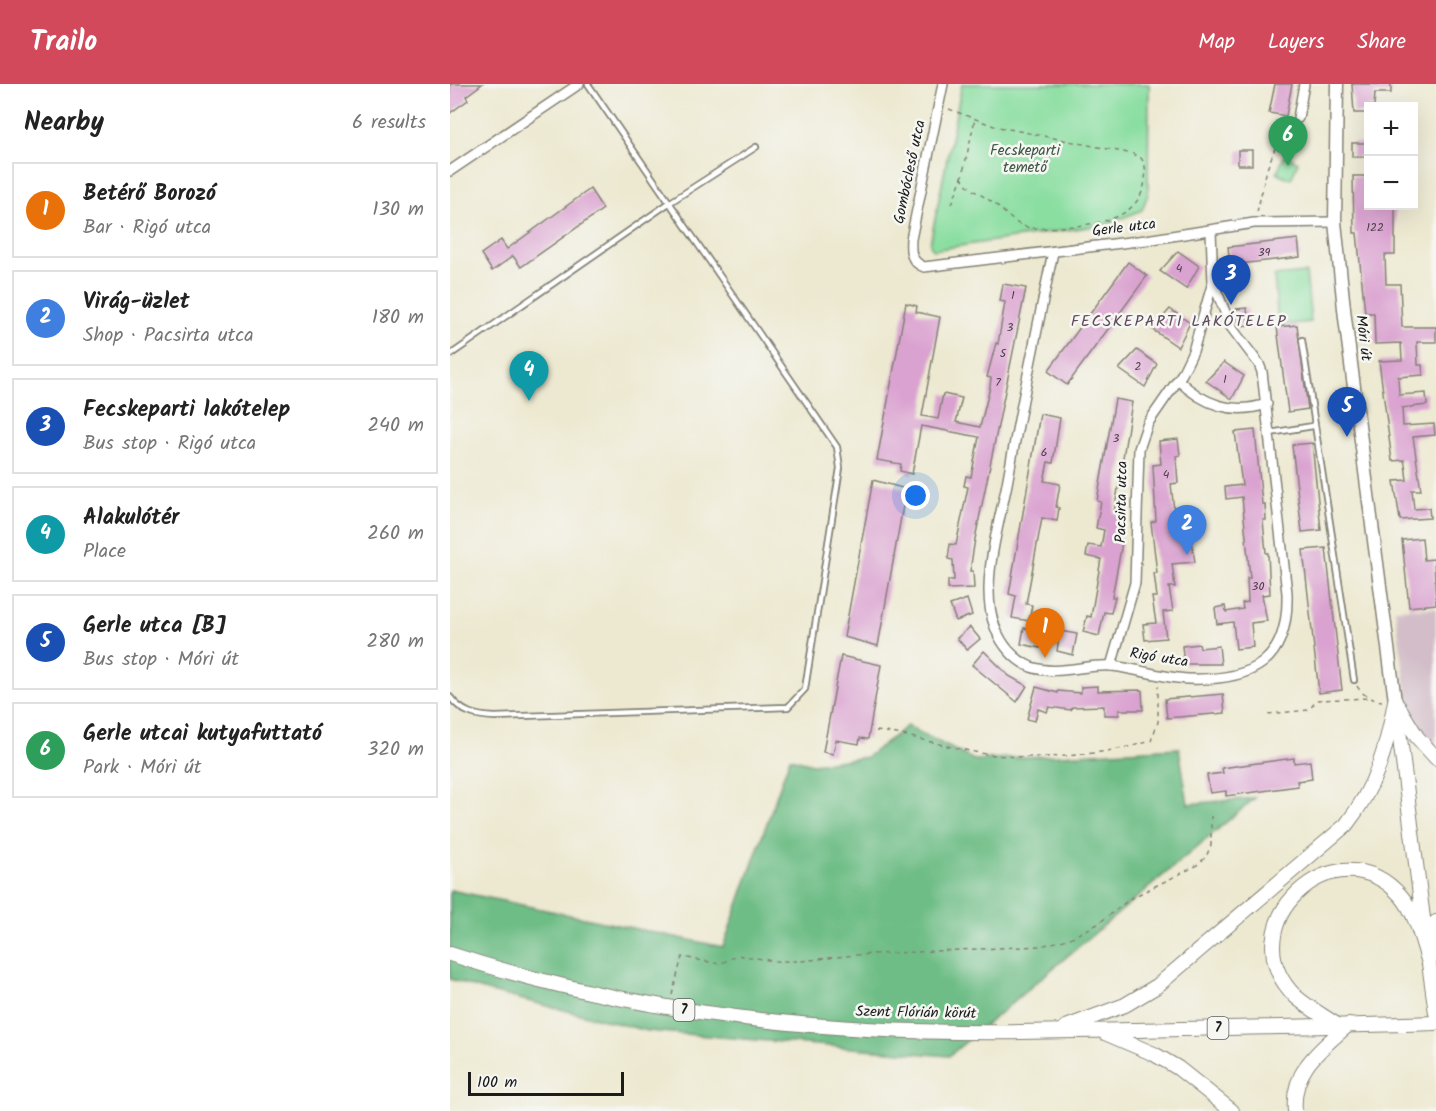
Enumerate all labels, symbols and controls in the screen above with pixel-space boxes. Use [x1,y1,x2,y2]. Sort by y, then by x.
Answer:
text: Trailo [30,20,97,65]
text: Map [1198,26,1235,59]
text: Layers [1268,26,1324,59]
text: Share [1357,26,1406,59]
text: Nearby [24,102,104,144]
map controls [1364,102,1418,210]
button: + [1364,102,1418,156]
text: 6 results [352,107,426,139]
pin: 6 [1268,116,1308,166]
street label: Gombócleső utca [887,118,933,226]
park label: Fecskeparti temető [990,139,1061,180]
button: − [1364,156,1418,210]
text: Betérő Borozó [83,177,216,212]
text: 1 [42,194,49,226]
text: 130 m [372,194,424,226]
text: Bar · Rigó utca [83,212,211,244]
street label: Gerle utca [1091,212,1157,244]
house number: 122 [1366,218,1384,237]
house number: 39 [1258,243,1270,262]
pin: 3 [1212,256,1250,305]
house number: 4 [1176,259,1183,278]
text: Virág-üzlet [83,285,190,320]
house number: 1 [1011,286,1015,305]
text: 2 [40,302,51,334]
text: 180 m [372,302,424,334]
district label: FECSKEPARTI LAKÓTELEP [1071,309,1287,334]
street label: Móri út [1348,314,1378,363]
house number: 3 [1007,318,1014,337]
text: Shop · Pacsirta utca [83,320,254,352]
house number: 5 [1000,344,1008,363]
pin: 4 [510,352,548,401]
house number: 2 [1135,357,1142,376]
house number: 1 [1223,370,1227,389]
house number: 7 [995,373,1001,392]
pin: 5 [1328,388,1366,437]
text: Fecskeparti lakótelep [83,393,290,428]
text: 3 [40,410,51,442]
text: 240 m [367,410,424,442]
text: Bus stop · Rigó utca [83,428,256,460]
house number: 3 [1113,429,1120,448]
house number: 6 [1041,443,1047,462]
street label: Pacsirta utca [1109,461,1135,543]
house number: 4 [1163,465,1170,484]
your location [901,481,930,510]
text: Alakulótér [83,501,179,536]
pin: 2 [1168,506,1206,555]
text: 4 [40,518,51,550]
text: 260 m [367,518,424,550]
text: Place [83,536,126,568]
house number: 30 [1252,577,1264,596]
pin: 1 [1026,608,1064,658]
text: Gerle utca [B] [83,609,226,644]
text: 5 [40,626,51,658]
text: 280 m [366,626,424,658]
street label: Rigó utca [1128,642,1190,674]
text: Bus stop · Móri út [83,644,239,676]
text: Gerle utcai kutyafuttató [83,717,322,752]
text: 6 [40,734,51,766]
text: 320 m [367,734,424,766]
text: Park · Móri út [83,752,202,784]
road number: 7 [674,999,694,1021]
street label: Szent Flórián körút [855,1000,977,1026]
road number: 7 [1208,1017,1228,1039]
scale bar [468,1069,624,1096]
text: 100 m [477,1070,517,1095]

